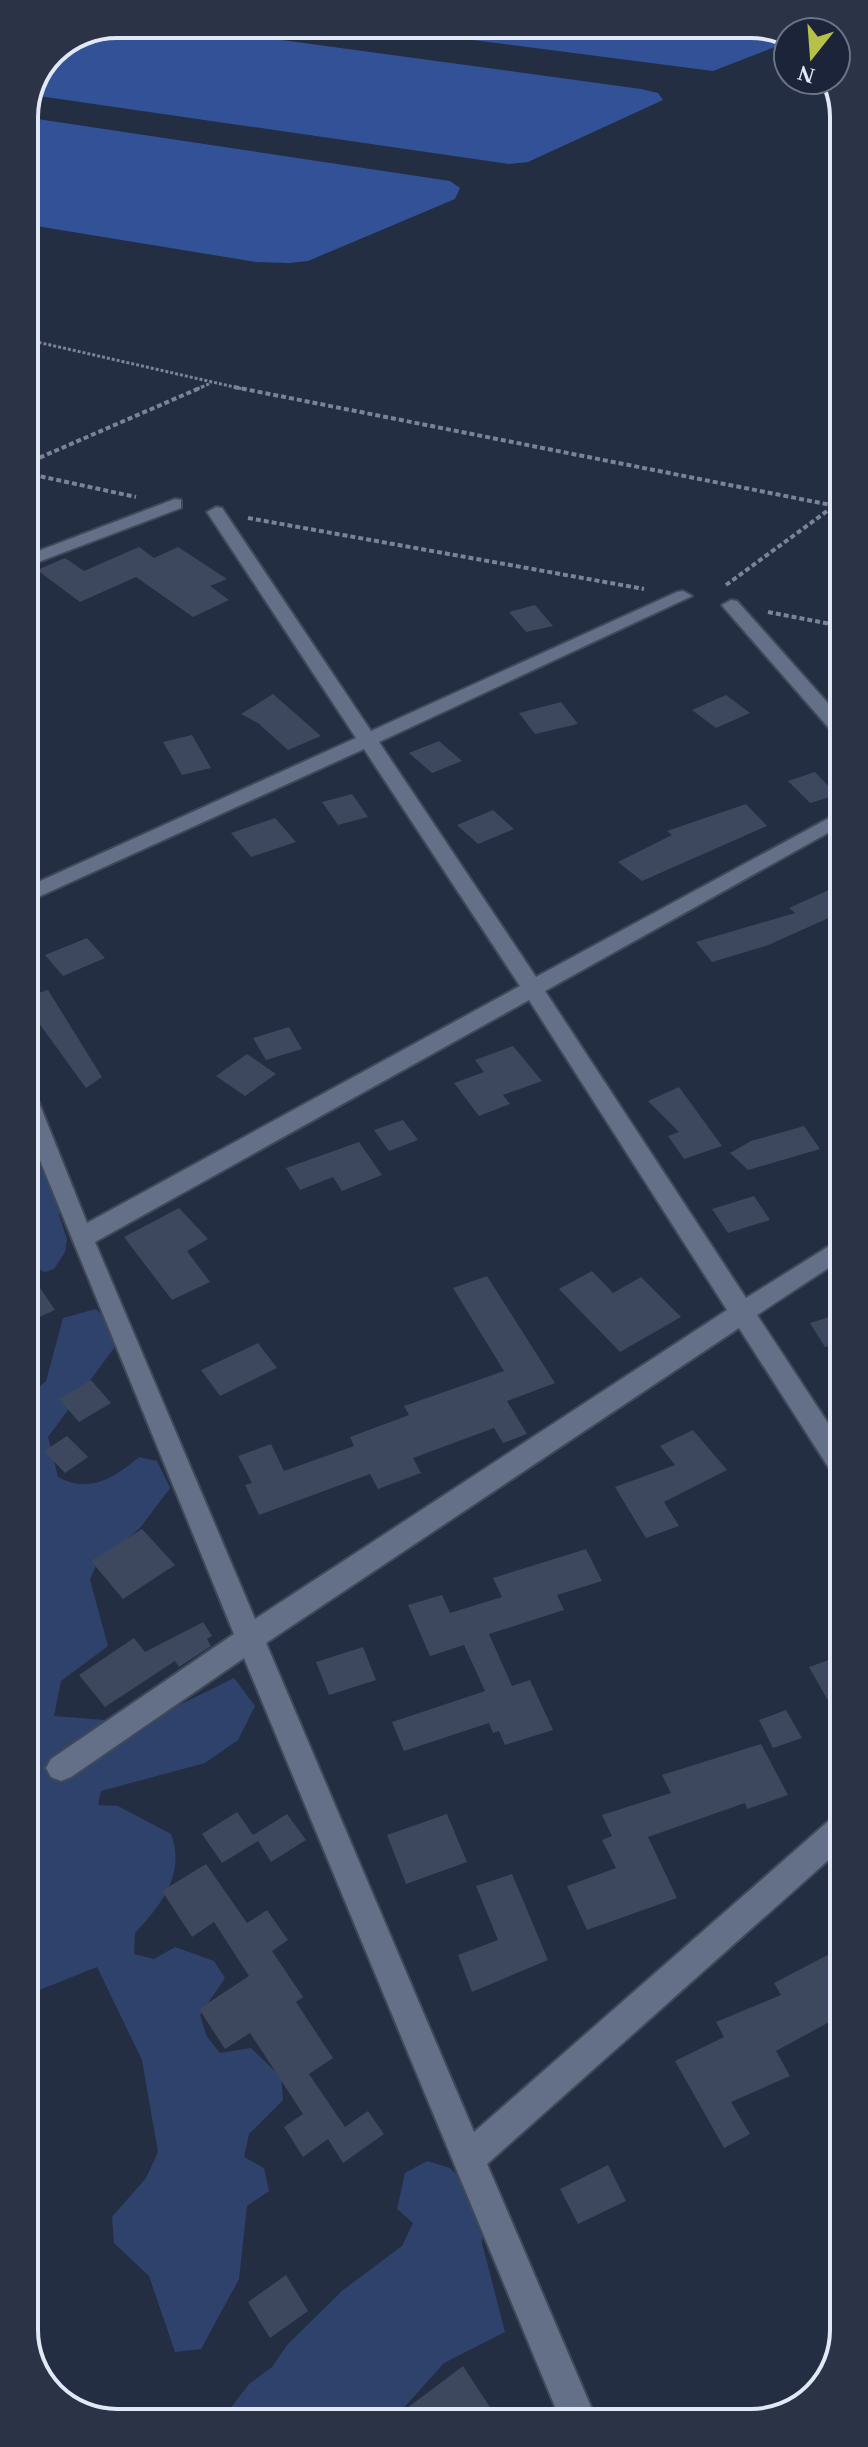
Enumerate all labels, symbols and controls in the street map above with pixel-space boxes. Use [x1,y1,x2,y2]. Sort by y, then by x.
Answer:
north arrow [772,16,852,96]
text: N [795,60,818,89]

